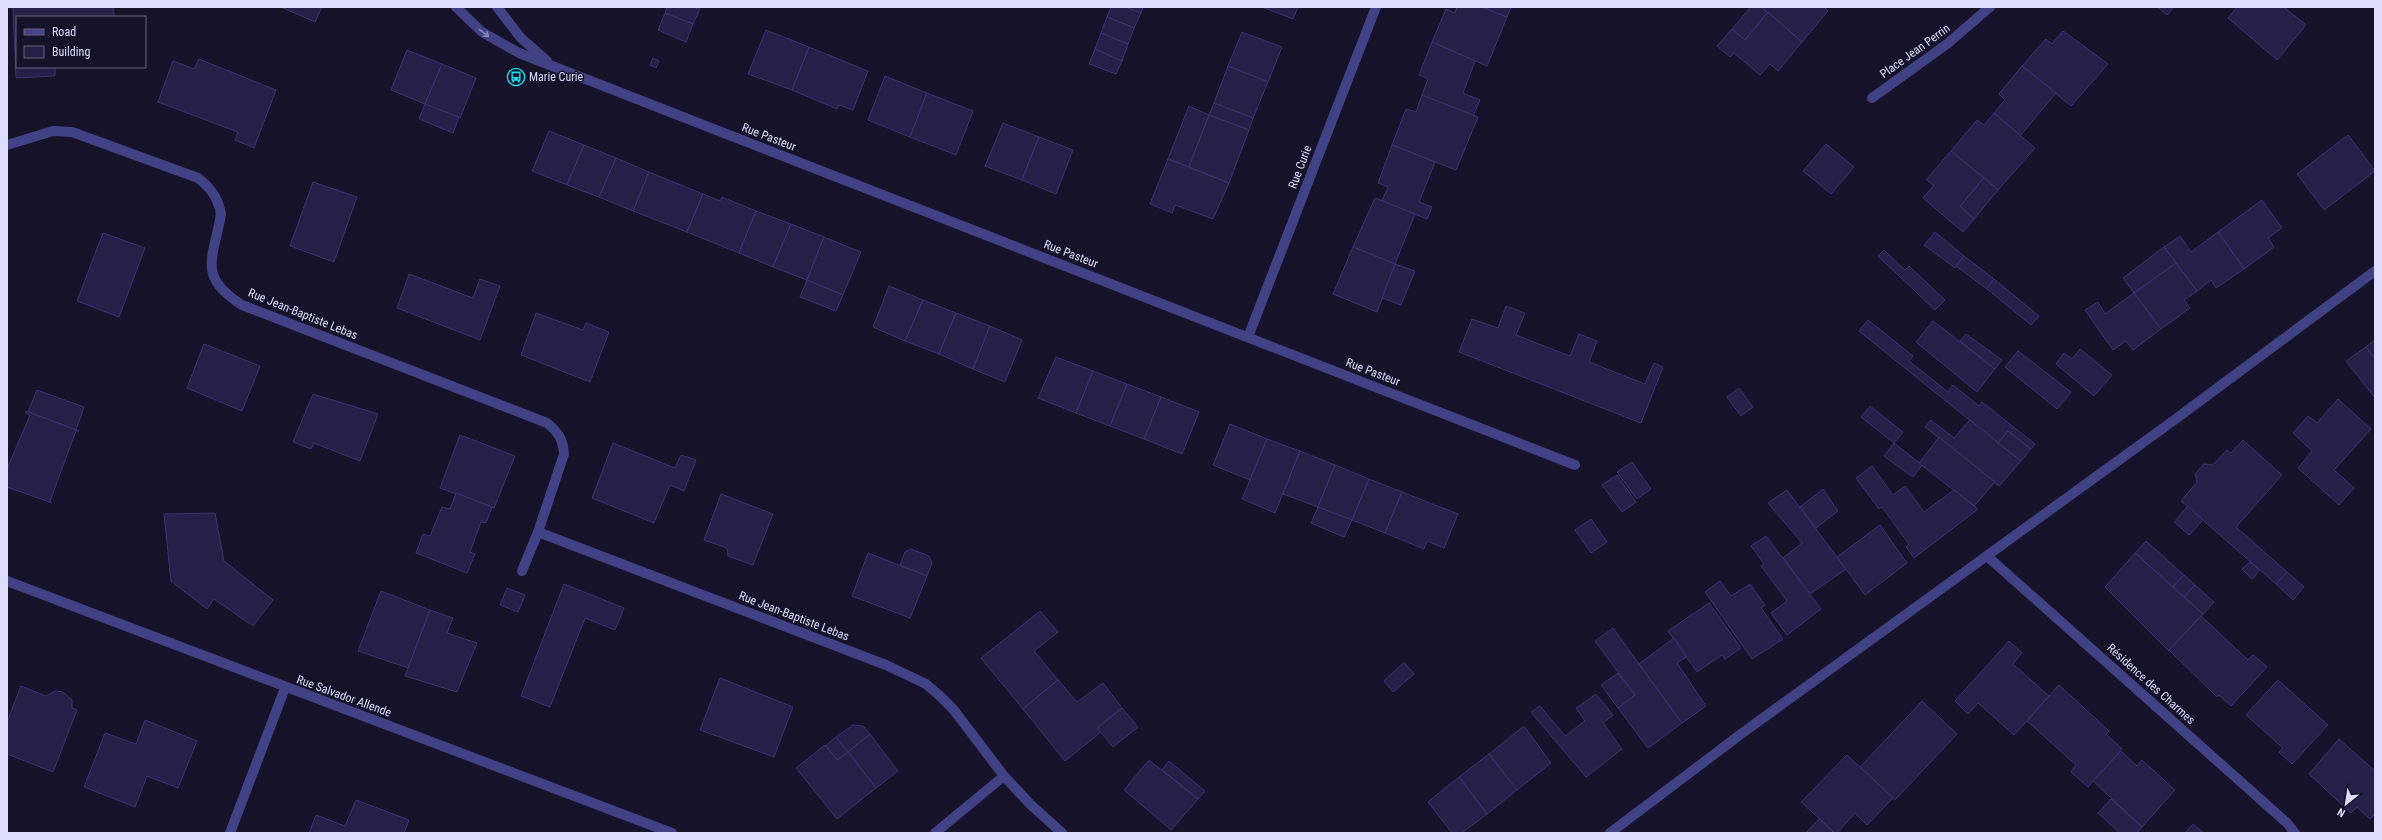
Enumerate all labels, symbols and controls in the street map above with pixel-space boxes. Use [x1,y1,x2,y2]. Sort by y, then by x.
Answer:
legend [16,16,146,68]
street label: Place Jean Perrin [1877,21,1953,81]
text: Road [52,25,76,39]
one-way arrow [479,29,490,37]
text: Building [52,45,90,59]
bus stop icon: Marie Curie [506,67,526,87]
place label: Marie Curie [529,70,584,84]
street label: Rue Pasteur [740,120,798,154]
street label: Rue Curie [1285,143,1315,191]
street label: Rue Pasteur [1042,237,1100,271]
street label: Rue Jean-Baptiste Lebas [246,286,360,342]
street label: Rue Pasteur [1344,355,1402,389]
street label: Rue Jean-Baptiste Lebas [737,589,851,643]
street label: Résidence des Charmes [2104,641,2198,727]
street label: Rue Salvador Allende [295,672,394,720]
north arrow [2326,784,2366,824]
text: N [2335,805,2347,820]

